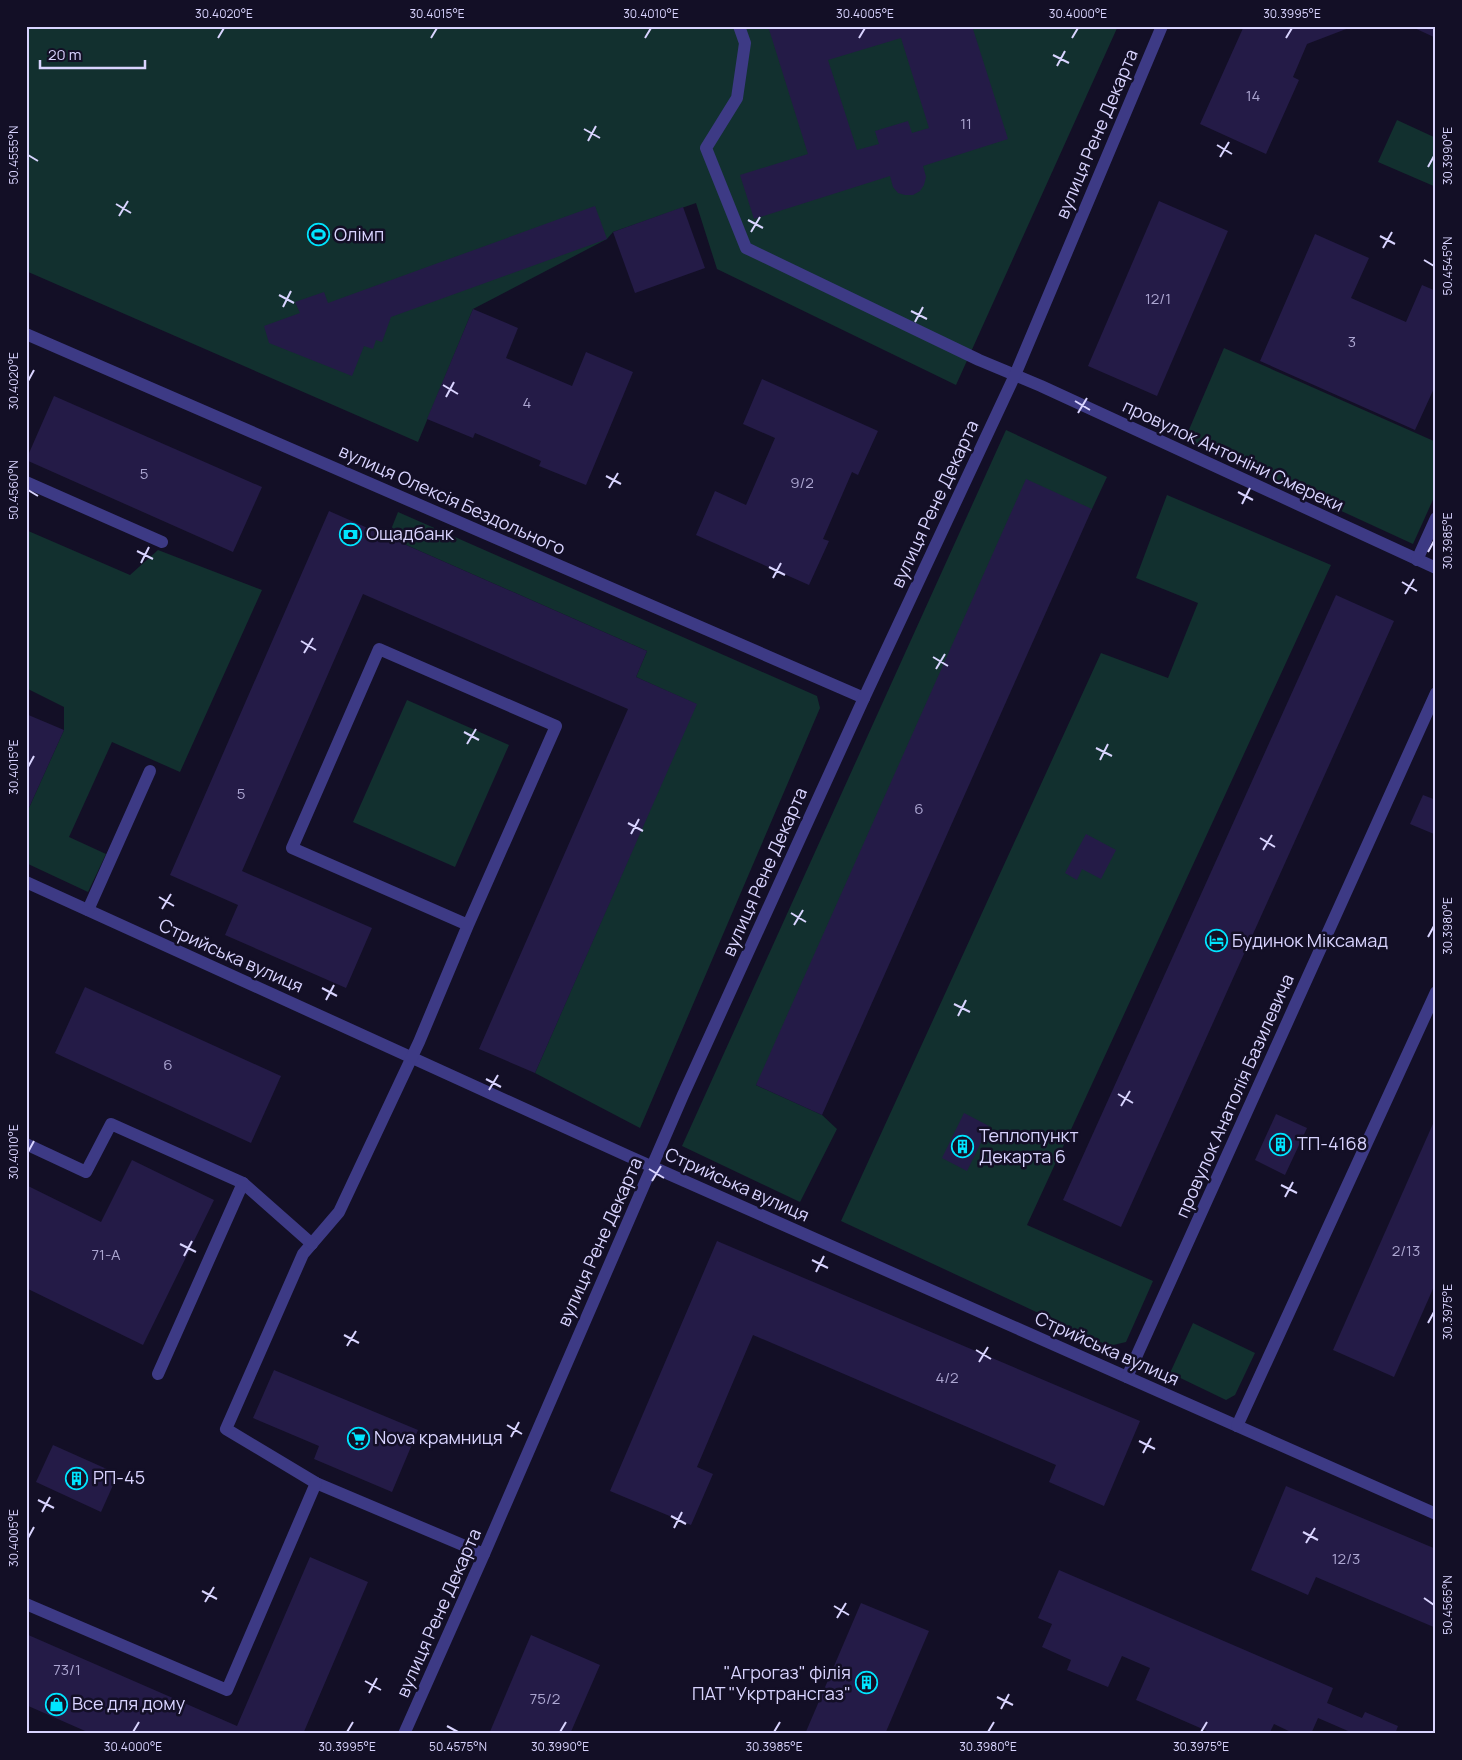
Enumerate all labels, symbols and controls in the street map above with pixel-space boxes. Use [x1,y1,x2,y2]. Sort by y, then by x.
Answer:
text: 30.4020°E [195,5,253,22]
text: 30.4015°E [409,5,465,22]
text: 30.4010°E [623,5,679,22]
text: 30.4005°E [836,5,894,22]
text: 30.4000°E [1049,5,1107,22]
text: 30.3995°E [1263,5,1321,22]
scale bar [40,38,145,70]
text: 20 m [48,44,81,65]
street label: вулиця Рене Декарта [1049,45,1143,222]
house number: 14 [1246,85,1260,106]
house number: 11 [960,113,972,134]
text: 50.4555°N [5,126,22,184]
text: 30.3990°E [1439,127,1456,185]
place label: Олімп [334,222,384,246]
sports icon: Олімп [306,223,330,247]
text: 50.4545°N [1439,237,1456,295]
house number: 12/1 [1145,288,1171,309]
house number: 3 [1348,331,1356,352]
text: 30.4020°E [5,352,22,410]
house number: 4 [523,392,532,413]
street label: провулок Антоніни Смереки [1119,393,1348,517]
street label: вулиця Рене Декарта [885,416,983,591]
street label: вулиця Олексія Бездольного [335,438,569,560]
text: 50.4560°N [5,460,22,520]
house number: 5 [140,463,148,484]
house number: 9/2 [790,472,814,493]
text: 30.3985°E [1439,512,1456,570]
place label: Ощадбанк [366,521,455,545]
bank icon: Ощадбанк [338,522,362,546]
text: 30.4015°E [5,739,22,795]
house number: 5 [237,783,245,804]
street label: вулиця Рене Декарта [716,783,812,960]
house number: 6 [914,798,924,819]
text: 30.3980°E [1439,897,1456,955]
street label: Стрийська вулиця [155,912,307,998]
place label: Будинок Міксамад [1232,928,1388,952]
hotel icon: Будинок Міксамад [1204,929,1228,953]
street label: провулок Анатолія Базилевича [1169,970,1299,1221]
house number: 6 [163,1054,173,1075]
place label: Теплопункт Декарта 6 [979,1123,1079,1168]
text: 30.4010°E [5,1124,22,1180]
place label: ТП-4168 [1297,1131,1367,1155]
building icon: ТП-4168 [1269,1132,1293,1156]
building icon: Теплопункт Декарта 6 [951,1134,975,1158]
street label: Стрийська вулиця [661,1141,813,1227]
street label: вулиця Рене Декарта [551,1153,647,1330]
house number: 2/13 [1392,1240,1420,1261]
house number: 71-А [92,1244,121,1265]
text: 30.3975°E [1439,1284,1456,1340]
street label: Стрийська вулиця [1031,1305,1183,1391]
house number: 4/2 [935,1367,959,1388]
place label: Nova крамниця [374,1425,503,1449]
supermarket icon: Nova крамниця [346,1426,370,1450]
place label: РП-45 [93,1465,145,1489]
building icon: РП-45 [65,1466,89,1490]
text: 30.4005°E [5,1509,22,1567]
street label: вулиця Рене Декарта [390,1524,486,1701]
house number: 12/3 [1332,1548,1360,1569]
text: 50.4565°N [1439,1575,1456,1635]
house number: 73/1 [53,1659,81,1680]
place label: "Агрогаз" філія ПАТ "Укртрансгаз" [692,1660,851,1705]
building icon: "Агрогаз" філія ПАТ "Укртрансгаз" [855,1671,879,1695]
house number: 75/2 [530,1688,560,1709]
place label: Все для дому [72,1691,186,1715]
shop icon: Все для дому [44,1692,68,1716]
text: 30.4000°E [104,1738,162,1755]
text: 30.3995°E [318,1738,376,1755]
text: 50.4575°N [429,1738,487,1755]
text: 30.3990°E [531,1738,589,1755]
text: 30.3985°E [745,1738,803,1755]
text: 30.3980°E [959,1738,1017,1755]
text: 30.3975°E [1173,1738,1229,1755]

